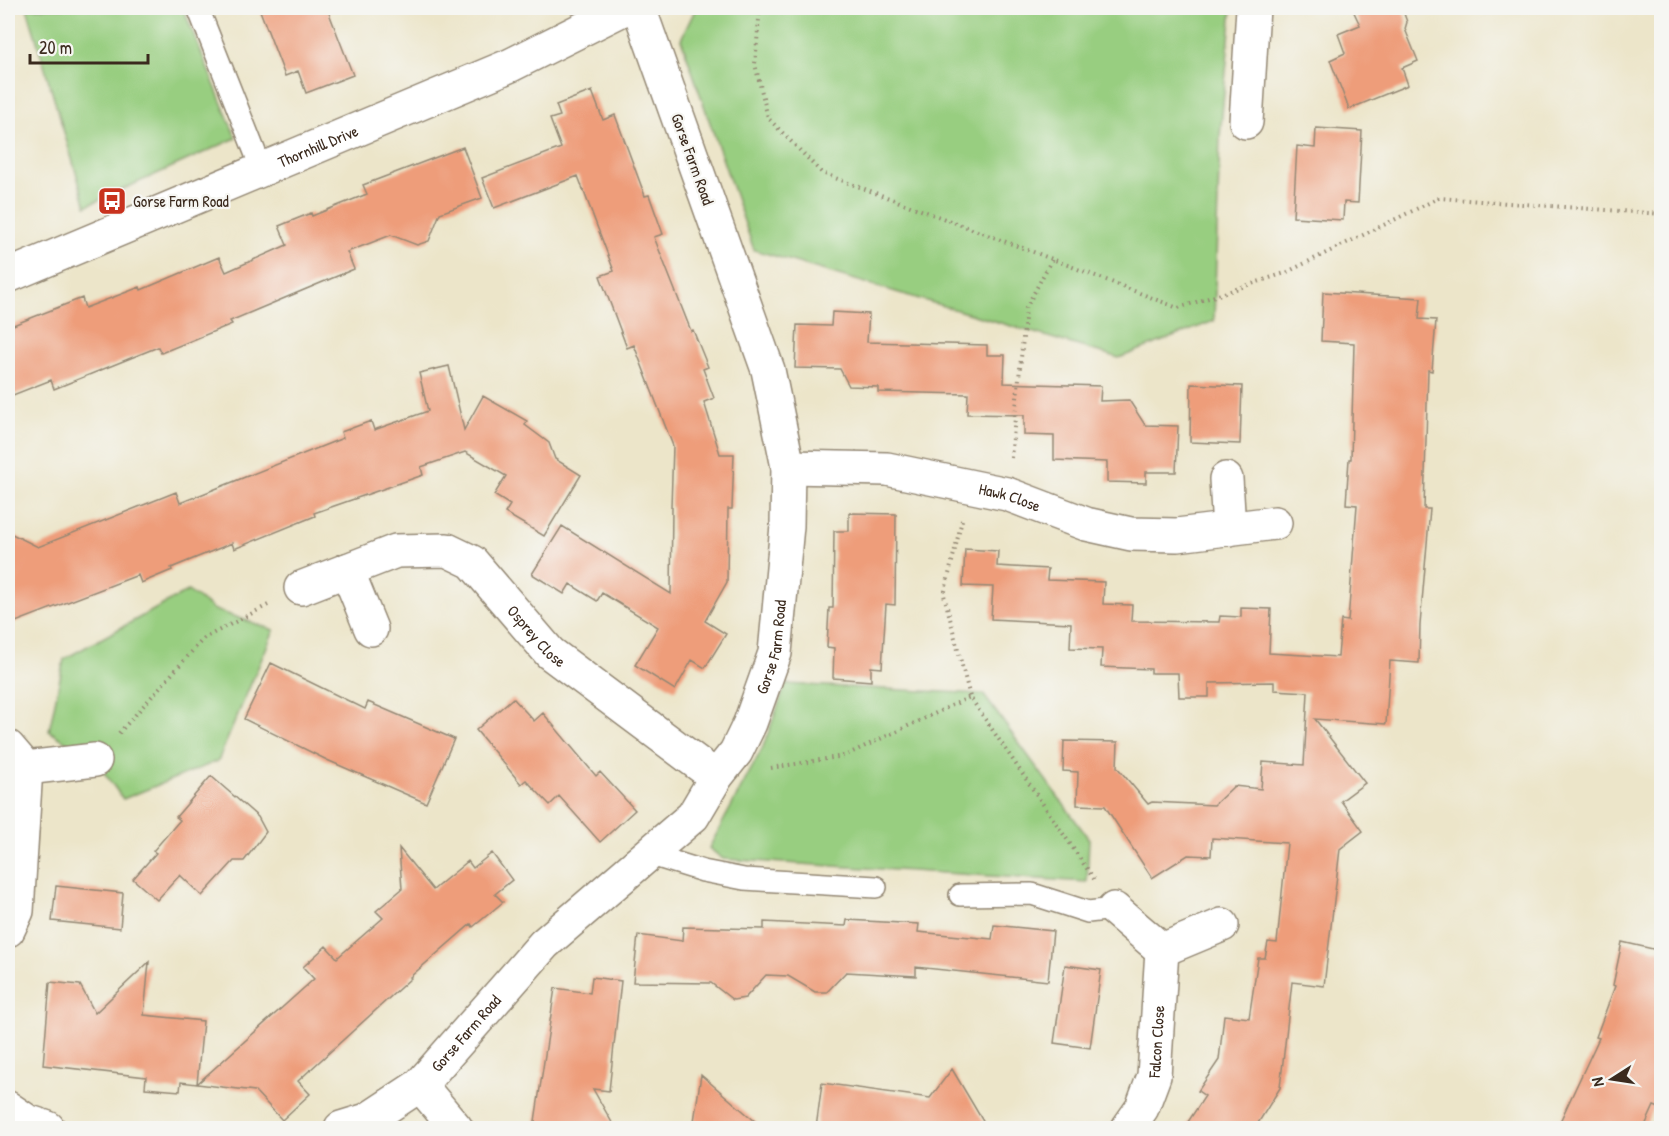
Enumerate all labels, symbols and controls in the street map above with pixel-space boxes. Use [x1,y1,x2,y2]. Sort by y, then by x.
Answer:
scale bar [30,27,148,65]
text: 20 m [39,35,72,60]
street label: Gorse Farm Road [666,110,720,208]
street label: Thornhill Drive [274,119,362,173]
bus stop icon: Gorse Farm Road [96,185,128,217]
place label: Gorse Farm Road [133,190,229,212]
street label: Hawk Close [977,477,1044,517]
street label: Gorse Farm Road [750,599,791,697]
street label: Osprey Close [503,600,571,672]
street label: Gorse Farm Road [426,990,506,1076]
street label: Falcon Close [1143,1004,1169,1079]
north arrow [1582,1049,1642,1109]
text: N [1586,1075,1609,1089]

